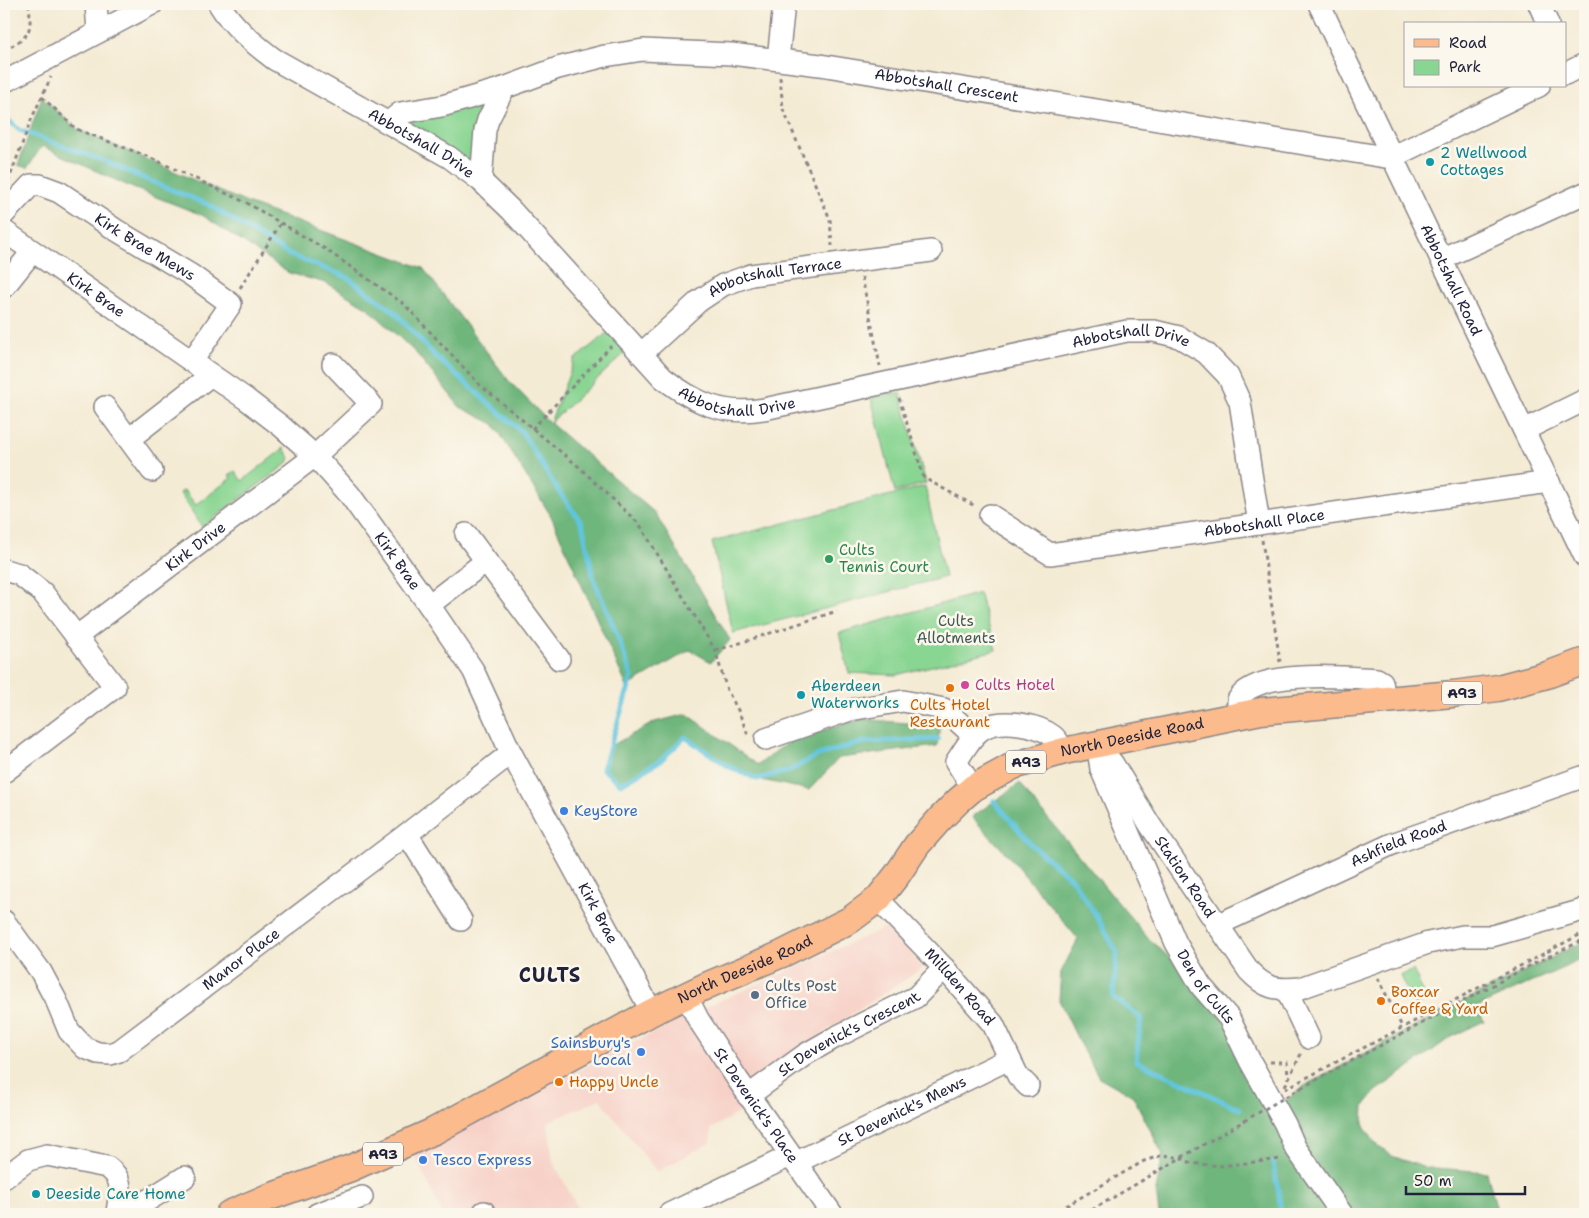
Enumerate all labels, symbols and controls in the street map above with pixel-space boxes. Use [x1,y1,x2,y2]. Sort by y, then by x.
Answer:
legend [1404,22,1566,88]
text: Road [1449,33,1487,53]
text: Park [1449,57,1481,77]
street label: Abbotshall Crescent [873,64,1020,107]
street label: Abbotshall Drive [365,104,479,183]
place label: 2 Wellwood Cottages [1440,143,1528,180]
marker: 2 Wellwood Cottages [1424,156,1436,168]
street label: Kirk Brae Mews [91,209,199,285]
street label: Abbotshall Road [1416,221,1487,340]
street label: Abbotshall Terrace [704,253,843,302]
street label: Kirk Brae [63,268,129,322]
street label: Abbotshall Drive [1070,320,1194,353]
street label: Abbotshall Drive [674,382,797,421]
street label: Abbotshall Place [1202,504,1326,542]
street label: Kirk Drive [161,517,230,576]
street label: Kirk Brae [370,528,425,594]
place label: Cults Tennis Court [839,540,929,577]
marker: Cults Tennis Court [823,553,835,565]
park label: Cults Allotments [916,611,996,648]
place label: Cults Hotel [975,675,1055,695]
place label: Aberdeen Waterworks [811,676,899,713]
marker: Cults Hotel [959,679,971,691]
road number: A93 [1442,681,1482,704]
marker: Cults Hotel Restaurant [944,682,956,694]
marker: Aberdeen Waterworks [795,689,807,701]
place label: Cults Hotel Restaurant [910,695,990,732]
street label: North Deeside Road [1059,713,1206,762]
road number: A93 [1006,750,1046,774]
place label: KeyStore [574,801,638,821]
marker: KeyStore [558,805,570,817]
street label: Ashfield Road [1347,815,1450,872]
street label: Station Road [1150,832,1220,922]
street label: Kirk Brae [573,879,623,947]
street label: Manor Place [198,923,284,995]
street label: North Deeside Road [674,930,816,1008]
street label: Millden Road [920,944,1000,1030]
street label: Den of Cults [1172,946,1240,1027]
district label: CULTS [519,962,581,988]
place label: Cults Post Office [765,976,837,1013]
place label: Boxcar Coffee & Yard [1391,982,1489,1019]
street label: St Devenick's Crescent [774,988,925,1081]
marker: Cults Post Office [749,989,761,1001]
marker: Boxcar Coffee & Yard [1375,995,1387,1007]
place label: Sainsbury's Local [551,1033,631,1070]
street label: St Devenick's Place [709,1044,803,1167]
marker: Sainsbury's Local [635,1046,647,1058]
street label: St Devenick's Mews [834,1071,970,1151]
place label: Happy Uncle [569,1072,659,1092]
marker: Happy Uncle [553,1076,565,1088]
road number: A93 [363,1142,403,1166]
place label: Tesco Express [433,1150,532,1170]
marker: Tesco Express [417,1154,429,1166]
scale bar [1406,1163,1525,1195]
text: 50 m [1414,1171,1452,1191]
place label: Deeside Care Home [46,1184,186,1204]
marker: Deeside Care Home [30,1188,42,1200]

